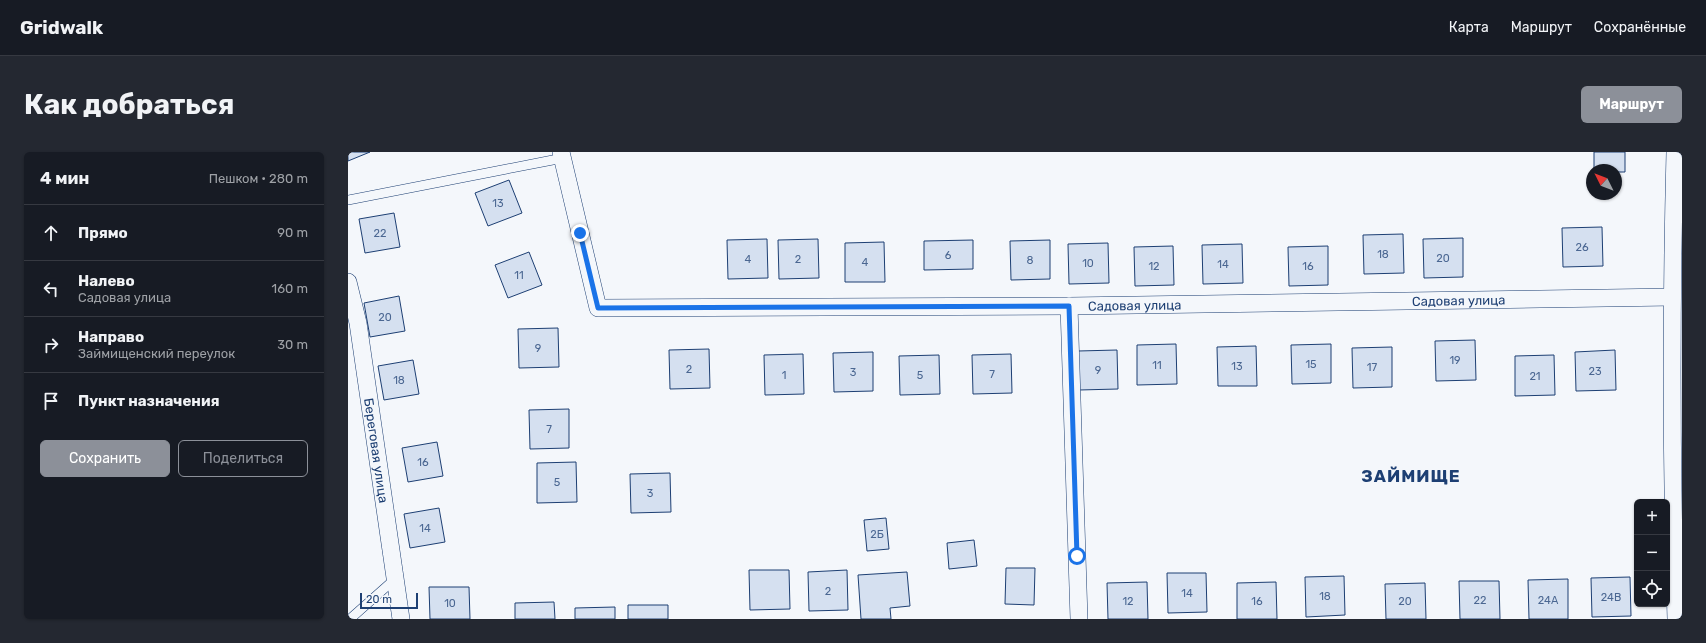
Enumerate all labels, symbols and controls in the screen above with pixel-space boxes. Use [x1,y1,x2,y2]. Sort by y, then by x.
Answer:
text: Gridwalk [20,16,103,39]
text: Карта [1449,19,1489,36]
text: Маршрут [1511,19,1572,36]
text: Сохранённые [1594,19,1686,36]
button: Маршрут [1581,86,1682,123]
text: Как добраться [24,88,234,121]
north arrow [1586,164,1622,200]
text: 4 мин [40,168,89,188]
text: Пешком · 280 m [209,171,308,186]
house number: 13 [492,197,504,210]
icon: ahead [40,222,62,244]
text: Прямо [78,224,128,242]
route end [571,224,589,242]
text: 90 m [277,225,308,240]
house number: 22 [374,227,386,240]
house number: 26 [1575,241,1589,254]
house number: 18 [1377,248,1389,261]
house number: 6 [945,249,952,262]
house number: 20 [1436,252,1450,265]
house number: 4 [745,253,752,266]
house number: 2 [795,253,801,266]
house number: 8 [1027,254,1034,267]
house number: 4 [862,256,869,269]
house number: 10 [1082,257,1094,270]
house number: 14 [1217,258,1229,271]
house number: 12 [1148,260,1160,273]
house number: 16 [1302,260,1314,273]
house number: 11 [514,269,524,282]
text: Налево [78,272,135,290]
icon: left [40,278,62,300]
text: 160 m [272,281,308,296]
text: Садовая улица [78,290,171,305]
street label: Садовая улица [1412,292,1505,308]
street label: Садовая улица [1088,297,1181,313]
house number: 20 [378,311,392,324]
text: Направо [78,328,144,346]
icon: right [40,334,62,356]
text: 30 m [277,337,308,352]
house number: 9 [535,342,541,355]
text: Займищенский переулок [78,346,235,361]
house number: 19 [1449,354,1461,367]
house number: 15 [1305,358,1317,371]
house number: 11 [1152,359,1162,372]
house number: 13 [1231,360,1243,373]
house number: 17 [1367,361,1378,374]
house number: 2 [686,363,692,376]
house number: 9 [1095,364,1101,377]
house number: 23 [1588,365,1602,378]
house number: 3 [850,366,857,379]
house number: 7 [989,368,995,381]
house number: 1 [782,369,786,382]
house number: 5 [917,369,924,382]
house number: 21 [1529,370,1541,383]
house number: 18 [393,374,405,387]
icon: arrive [40,390,62,412]
text: Пункт назначения [78,392,220,410]
street label: Береговая улица [361,397,392,504]
house number: 7 [546,423,552,436]
button: Сохранить [40,440,170,477]
button: Поделиться [178,440,308,477]
house number: 16 [417,456,429,469]
district label: ЗАЙМИЩЕ [1361,466,1461,486]
house number: 5 [554,476,561,489]
house number: 3 [647,487,654,500]
map controls [1634,499,1670,607]
button: + [1634,499,1670,535]
house number: 14 [419,522,431,535]
house number: 2Б [870,528,884,541]
button: − [1634,535,1670,571]
route start [1068,547,1086,565]
button: locate [1634,571,1670,607]
house number: 2 [825,585,831,598]
house number: 14 [1181,587,1193,600]
house number: 18 [1319,590,1331,603]
scale bar [360,591,418,610]
house number: 24В [1601,591,1621,604]
text: 20 m [366,593,392,606]
house number: 22 [1474,594,1486,607]
house number: 24А [1538,594,1559,607]
house number: 12 [1122,595,1134,608]
house number: 16 [1251,595,1263,608]
house number: 20 [1398,595,1412,608]
house number: 10 [444,597,456,610]

